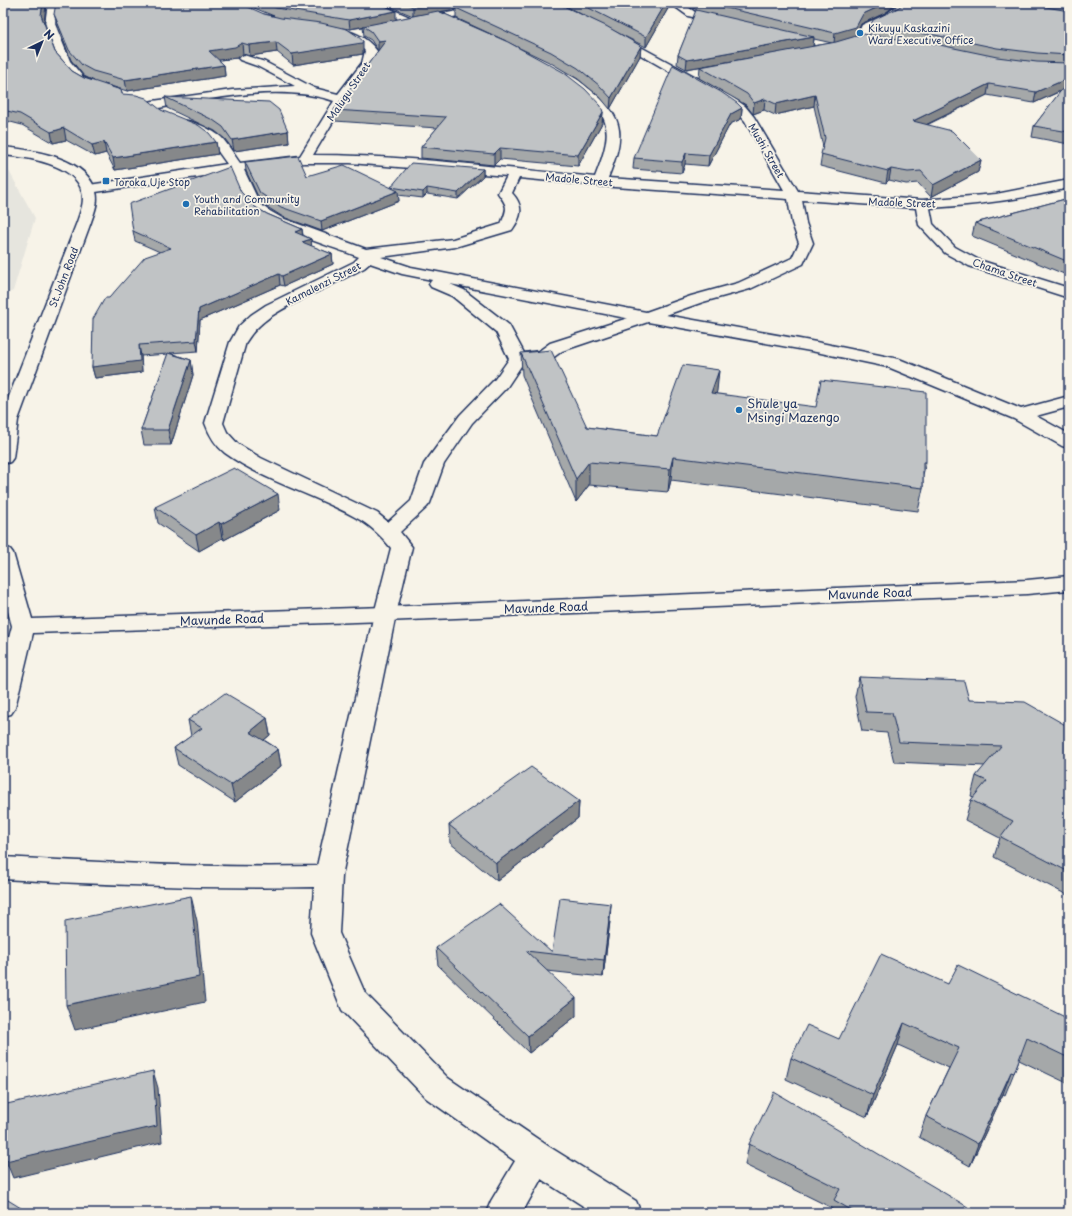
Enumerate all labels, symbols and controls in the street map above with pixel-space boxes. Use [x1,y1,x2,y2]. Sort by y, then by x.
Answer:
place label: Kikuyu Kaskazini Ward Executive Office [868,20,974,47]
north arrow [22,22,62,62]
text: N [40,25,58,44]
marker: Kikuyu Kaskazini Ward Executive Office [855,28,865,38]
street label: Malugu Street [323,58,373,124]
street label: Mushi Street [745,120,789,180]
street label: Madole Street [545,169,613,189]
place label: Toroka Uje Stop [114,174,190,189]
marker: Toroka Uje Stop [101,176,111,186]
place label: Youth and Community Rehabilitation [194,191,300,218]
street label: Madole Street [868,193,936,211]
marker: Youth and Community Rehabilitation [181,199,191,209]
street label: St.John Road [45,244,81,309]
street label: Chama Street [971,254,1039,290]
street label: Kamalenzi Street [283,258,363,308]
place label: Shule ya Msingi Mazengo [747,394,840,426]
marker: Shule ya Msingi Mazengo [734,405,744,415]
street label: Mavunde Road [827,583,913,603]
street label: Mavunde Road [503,597,589,617]
street label: Mavunde Road [179,609,265,629]

